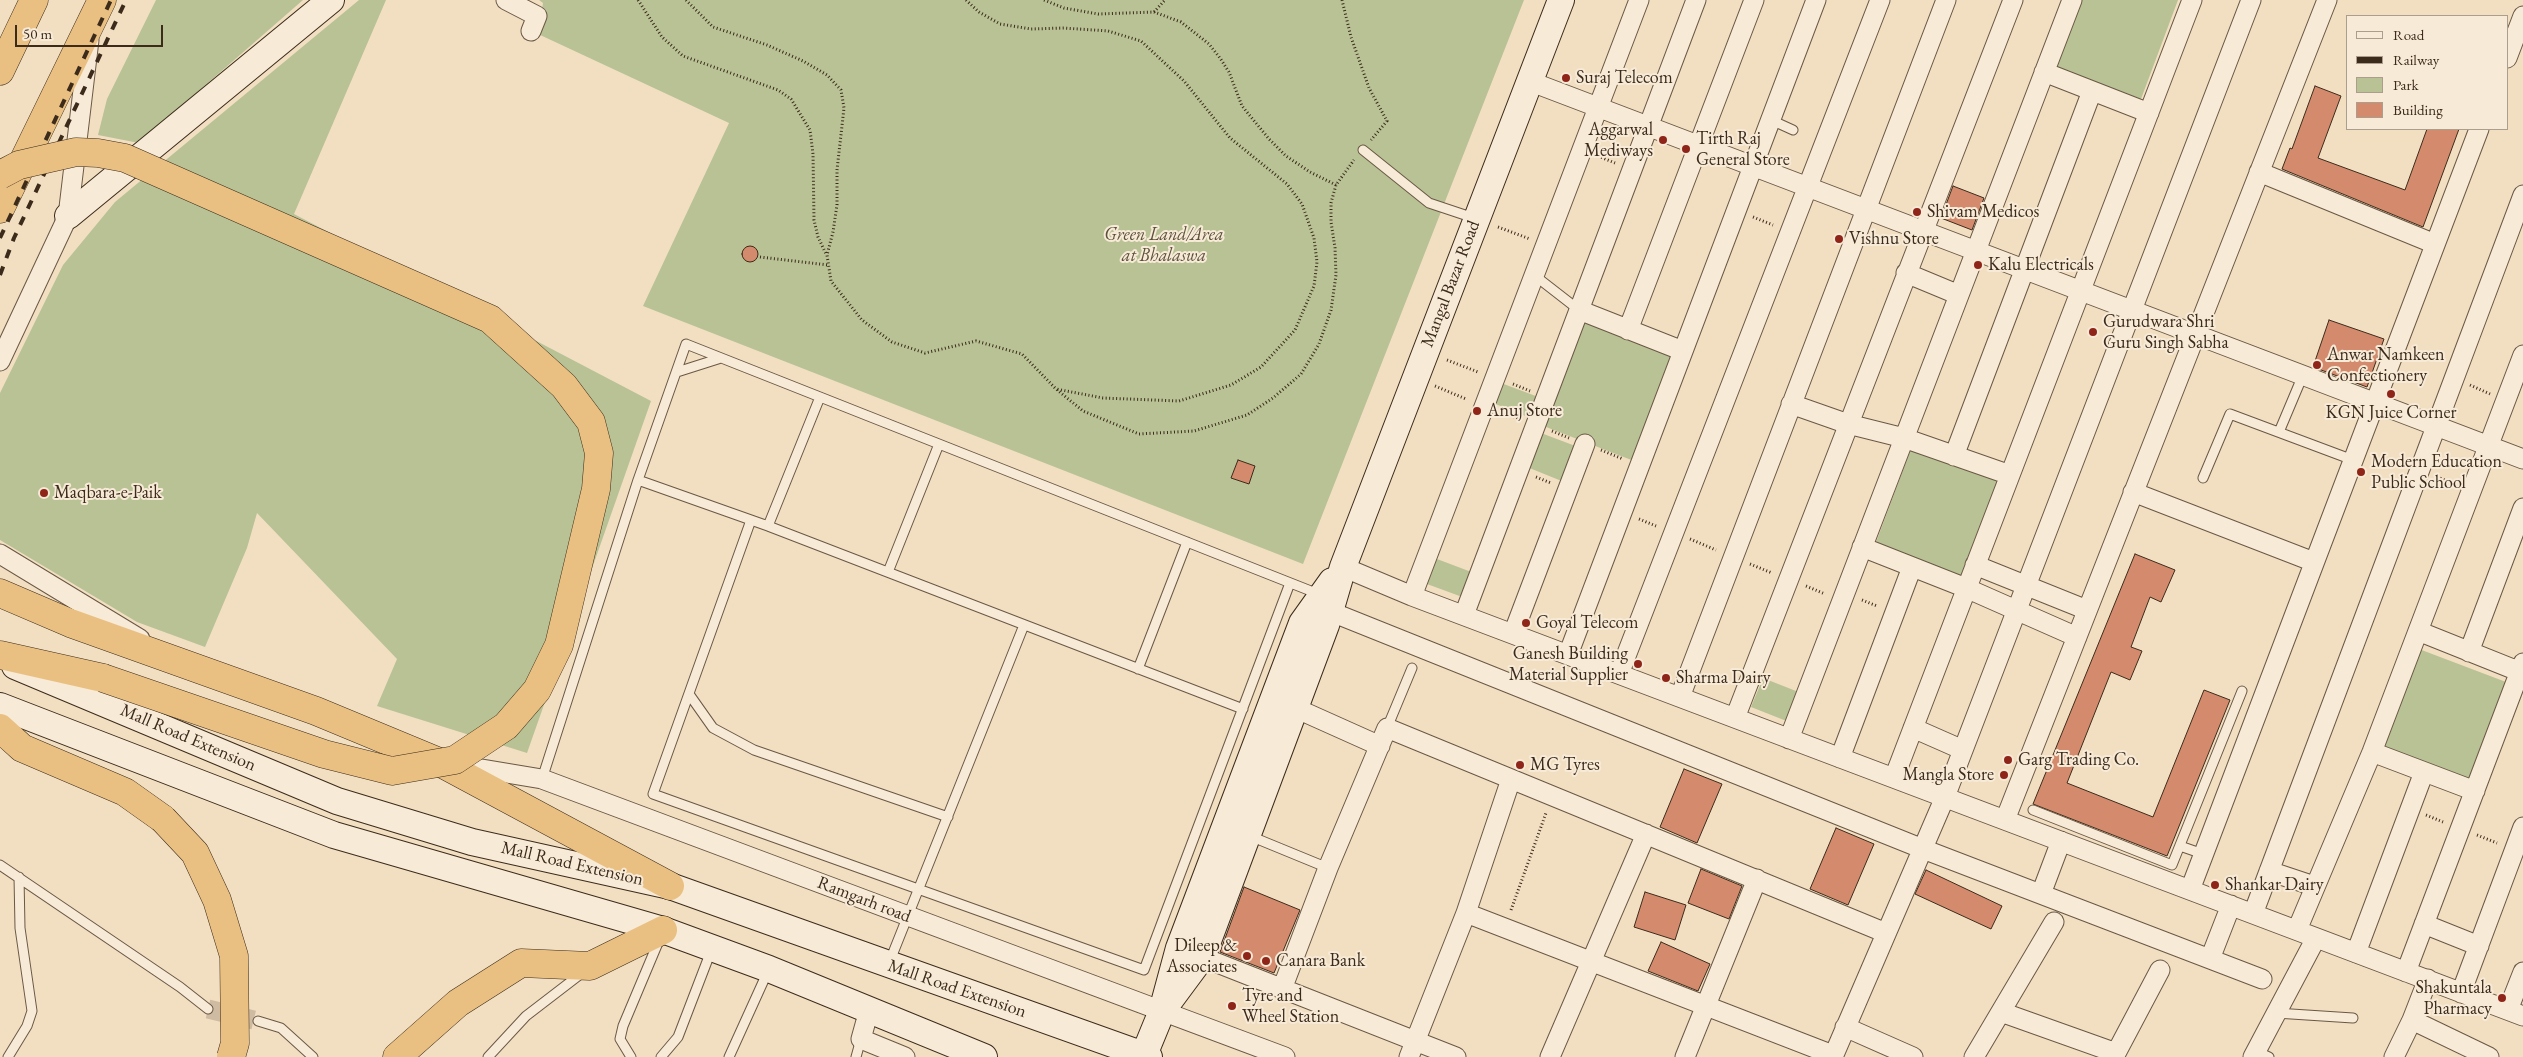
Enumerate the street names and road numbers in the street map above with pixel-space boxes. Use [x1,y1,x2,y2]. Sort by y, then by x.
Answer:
street label: Mangal Bazar Road [1417,218,1485,350]
street label: Mall Road Extension [117,700,259,776]
street label: Mall Road Extension [499,837,645,891]
street label: Ramgarh road [814,872,914,928]
street label: Mall Road Extension [885,955,1029,1023]

